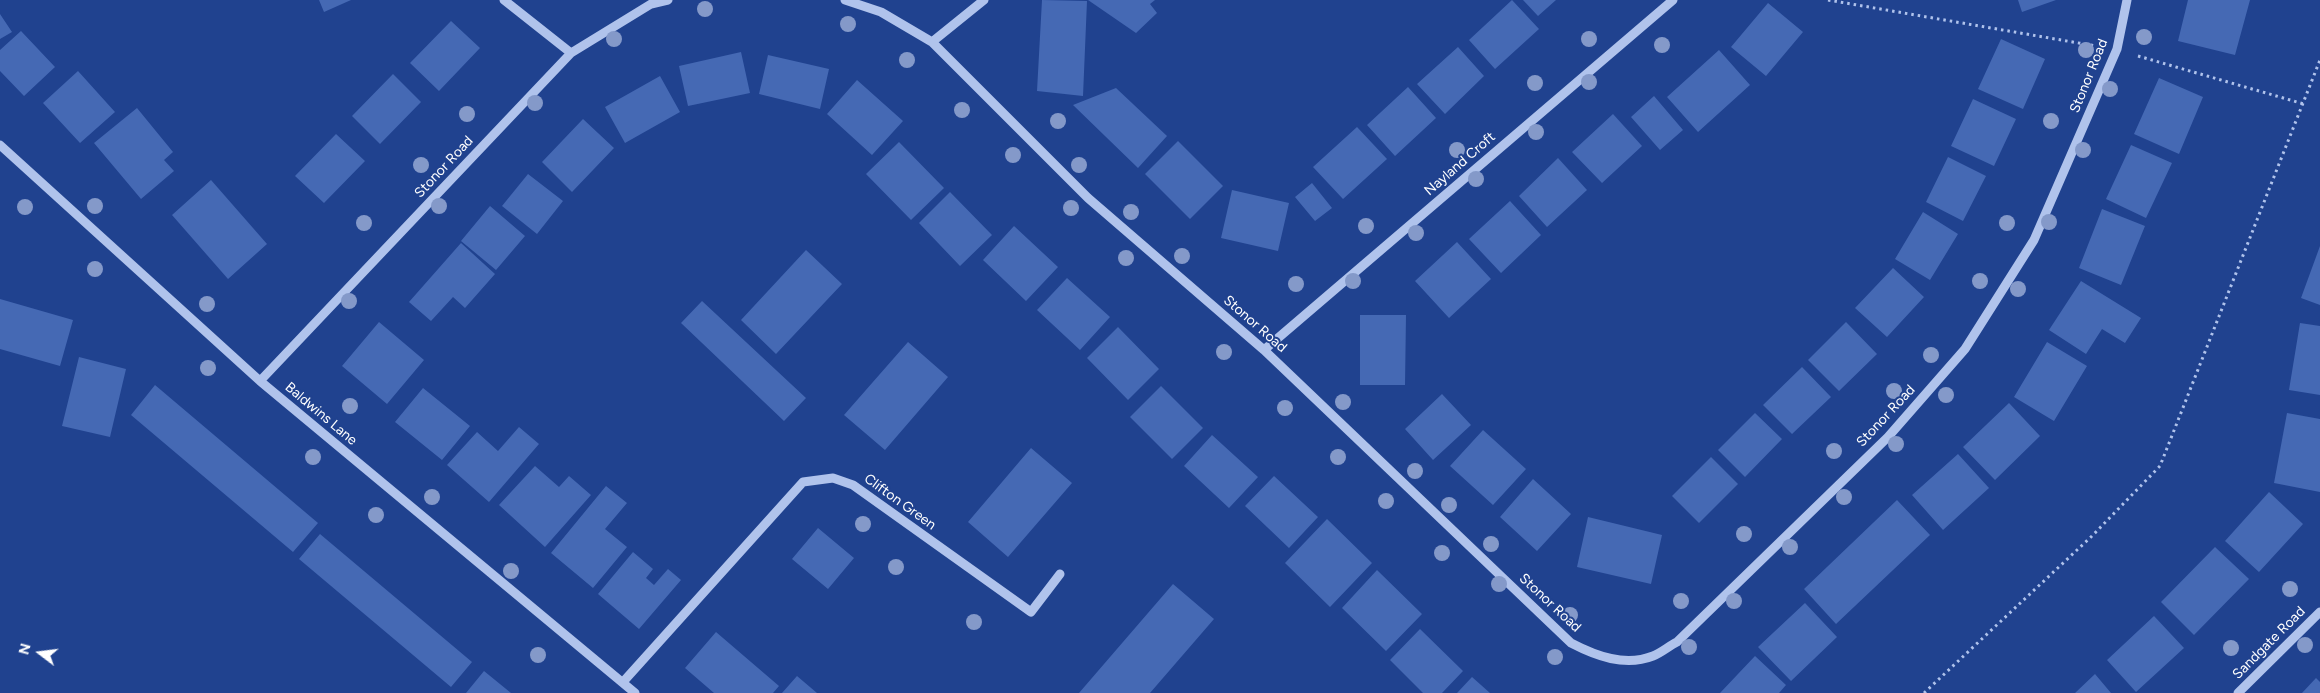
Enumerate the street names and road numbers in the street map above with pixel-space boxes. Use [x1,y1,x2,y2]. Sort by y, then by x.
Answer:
street label: Stonor Road [2067,37,2111,115]
street label: Nayland Croft [1421,129,1499,199]
street label: Stonor Road [411,133,477,201]
street label: Stonor Road [1220,292,1290,356]
street label: Baldwins Lane [282,379,360,449]
street label: Stonor Road [1853,382,1919,450]
street label: Clifton Green [861,470,939,534]
street label: Stonor Road [1516,570,1584,636]
street label: Sandgate Road [2229,603,2309,683]

